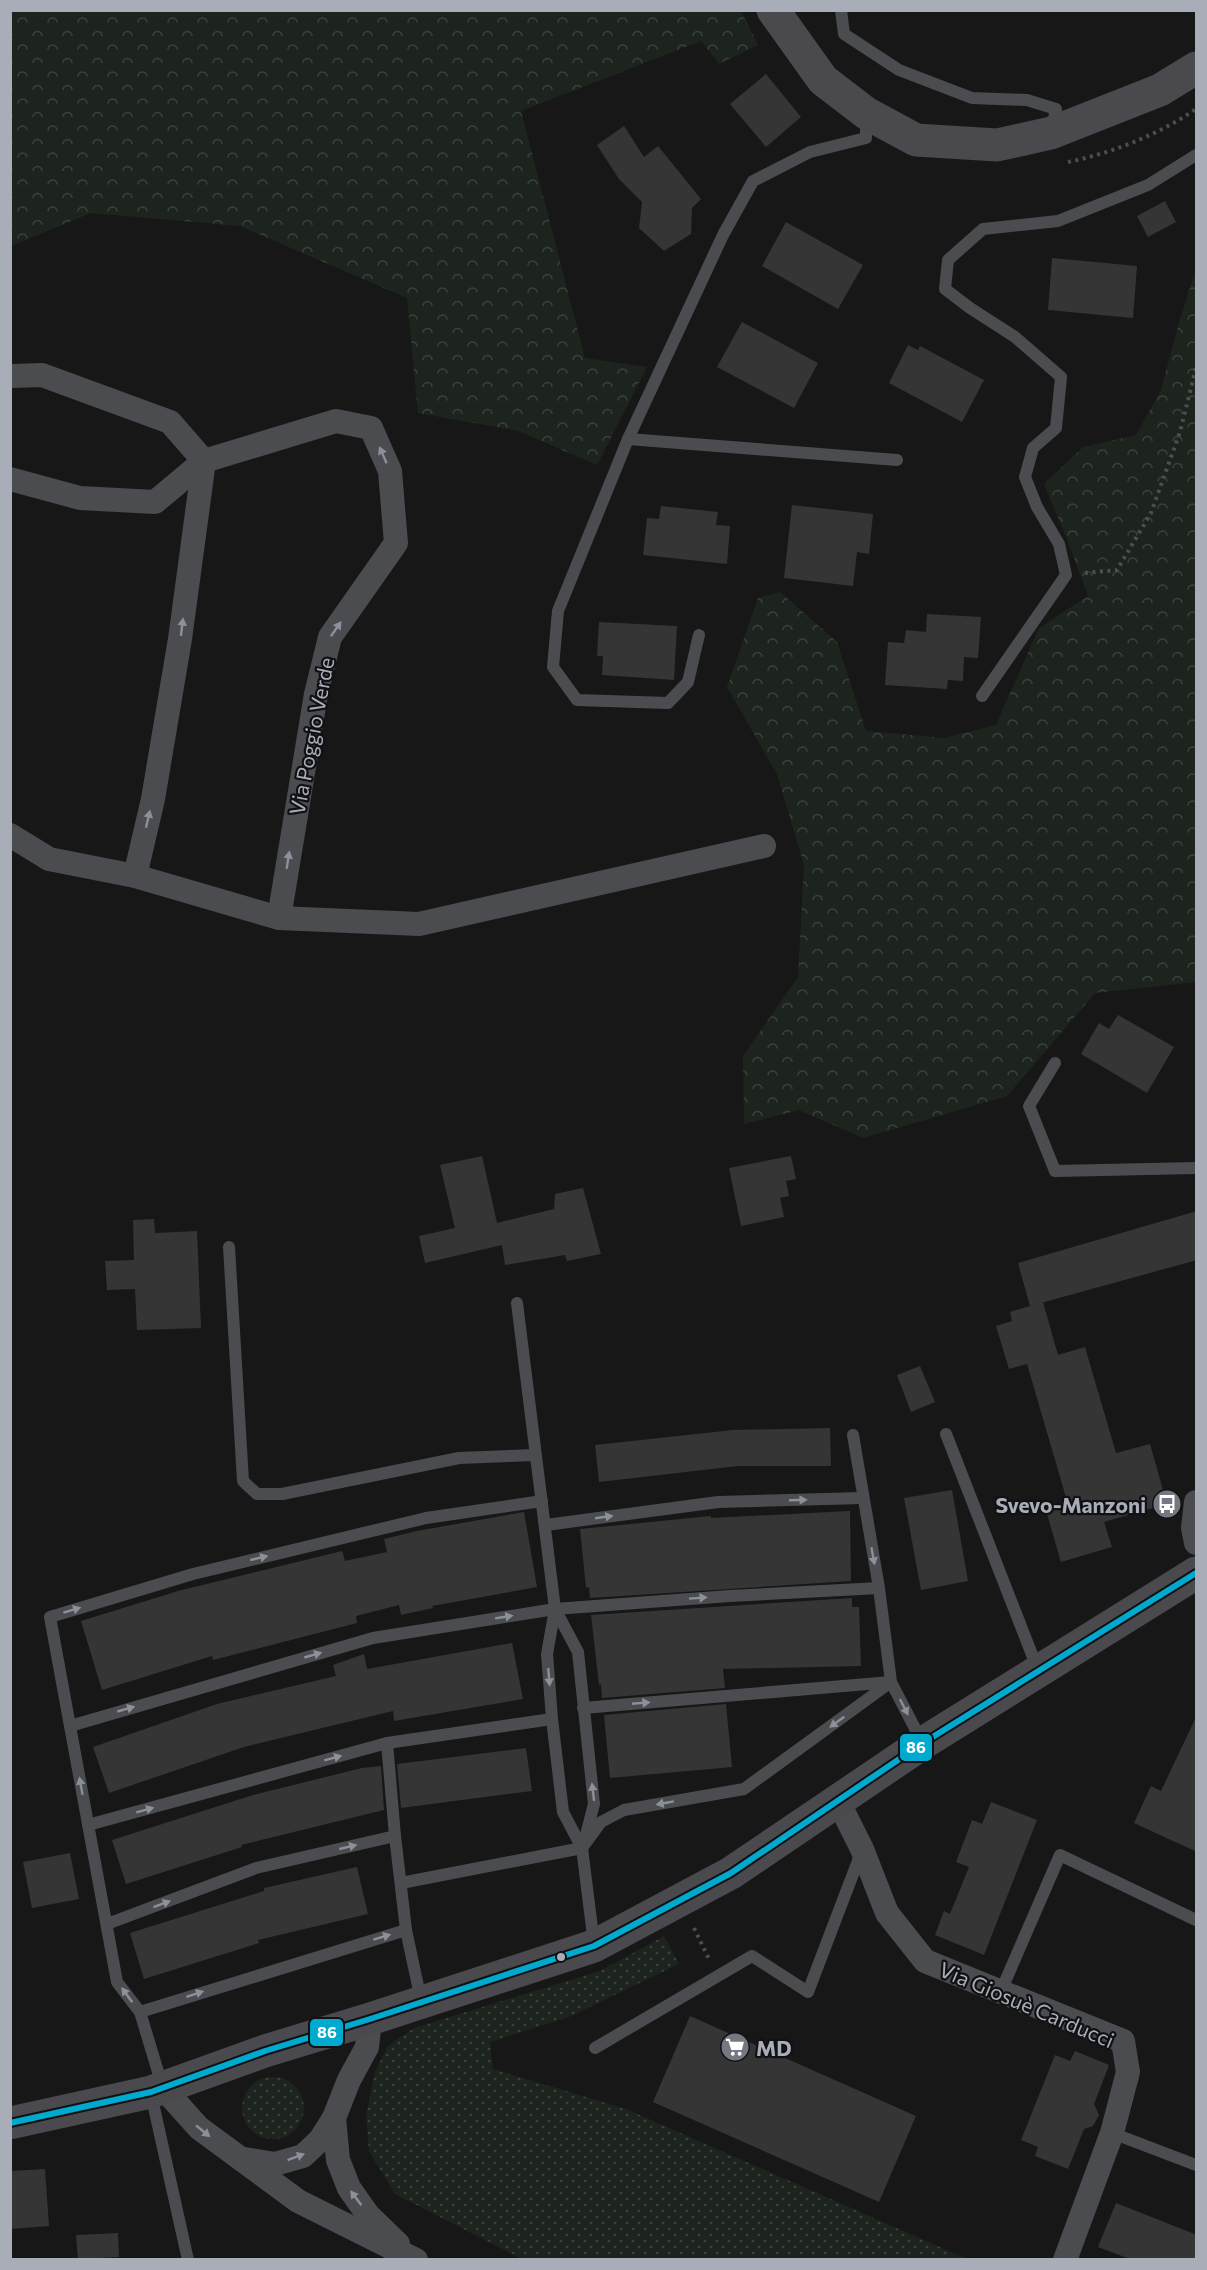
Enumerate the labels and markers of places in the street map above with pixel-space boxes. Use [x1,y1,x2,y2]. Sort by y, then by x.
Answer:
bus stop icon: Svevo-Manzoni [1151,1488,1183,1520]
place label: Svevo-Manzoni [995,1492,1146,1517]
unlabelled marker [555,1951,567,1963]
supermarket icon: MD [719,2031,751,2063]
place label: MD [756,2035,792,2060]

